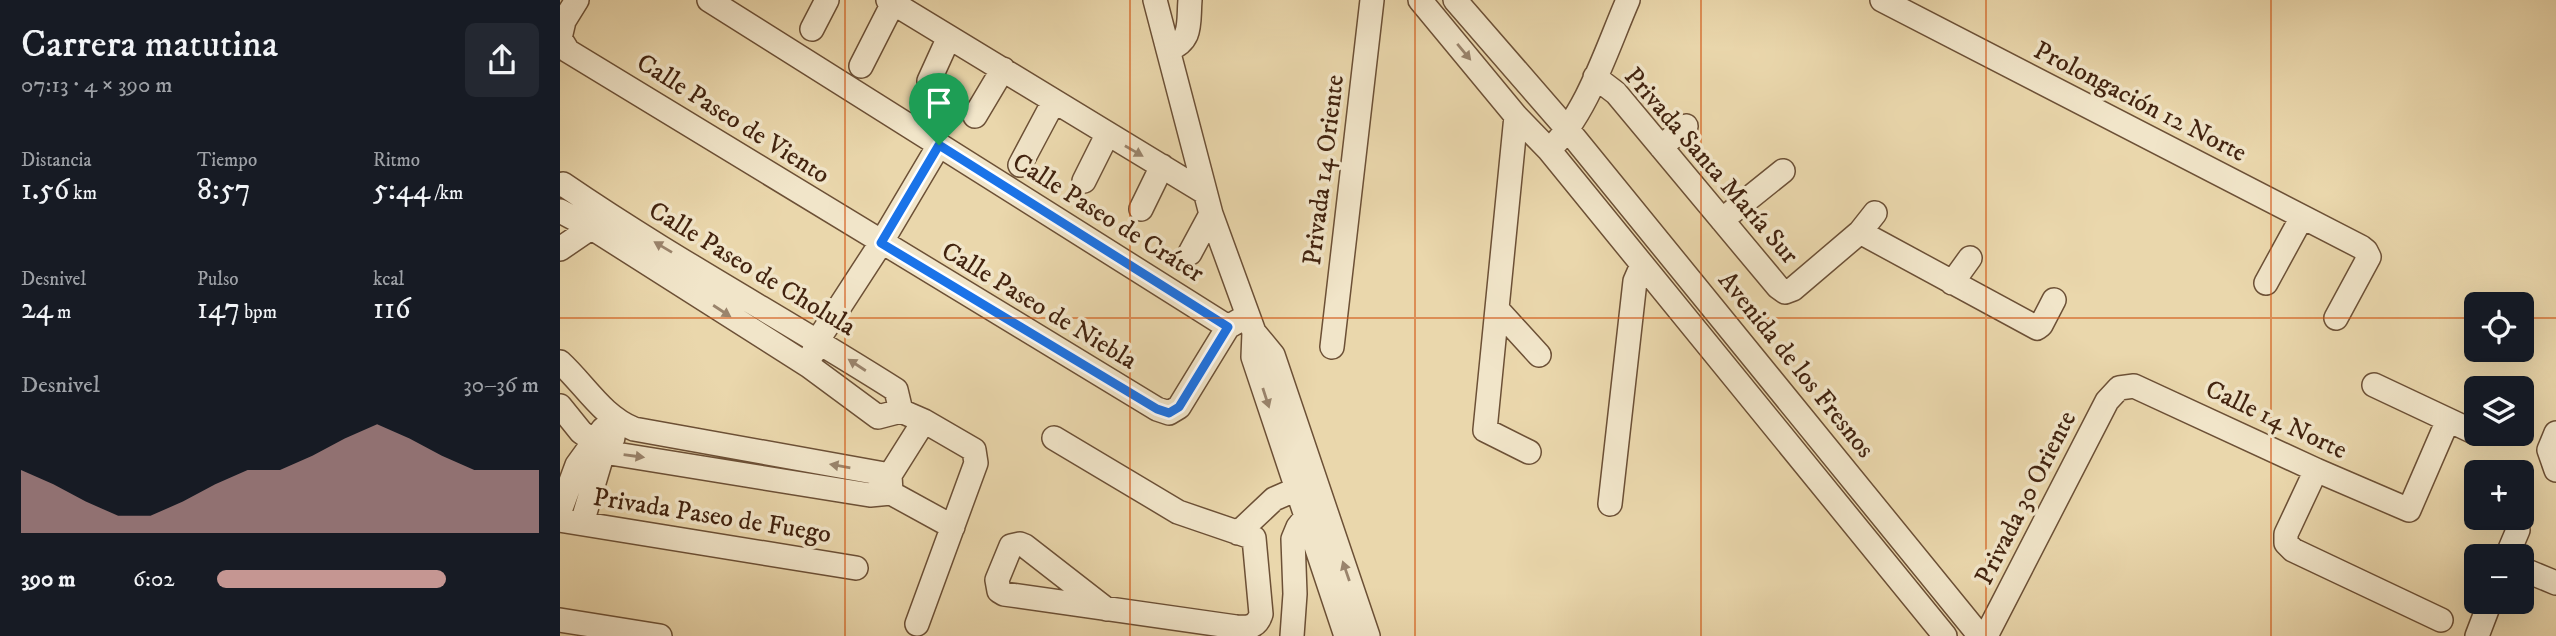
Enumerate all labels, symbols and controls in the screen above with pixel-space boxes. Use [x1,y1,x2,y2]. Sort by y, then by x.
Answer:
text: Carrera matutina [21,21,278,69]
button: share [465,23,539,97]
street label: Prolongación 12 Norte [2028,34,2252,170]
one-way arrow [1456,44,1471,61]
street label: Calle Paseo de Viento [630,46,836,192]
street label: Privada Santa María Sur [1616,61,1806,272]
text: 07:13 · 4 × 390 m [21,71,173,100]
pin [909,73,969,145]
street label: Privada 14 Oriente [1296,73,1352,267]
icon: arrive [920,84,958,122]
one-way arrow [1125,145,1144,157]
street label: Calle Paseo de Cráter [1006,146,1210,290]
text: Distancia [21,149,92,172]
text: Tiempo [197,149,257,172]
text: Ritmo [373,149,420,172]
text: 1.56 [21,172,69,209]
text: 8:57 [197,172,251,209]
text: 5:44 [373,172,430,209]
text: km [69,182,97,205]
text: /km [430,182,463,205]
street label: Calle Paseo de Cholula [642,194,862,344]
street label: Calle Paseo de Niebla [935,235,1143,377]
one-way arrow [653,241,672,254]
street label: Avenida de los Fresnos [1711,265,1881,465]
text: Desnivel [21,268,86,291]
text: Pulso [197,268,239,291]
text: kcal [373,268,404,291]
text: 24 [21,291,53,328]
text: 147 [197,291,240,328]
text: 116 [373,291,411,328]
map controls [2464,292,2534,614]
button: locate [2464,292,2534,362]
text: m [53,301,71,324]
text: bpm [240,301,277,324]
one-way arrow [713,304,732,317]
one-way arrow [848,359,867,372]
text: Desnivel [21,371,100,400]
text: 30–36 m [463,371,539,400]
street label: Calle 14 Norte [2200,373,2352,467]
button: layers [2464,376,2534,446]
one-way arrow [1262,387,1272,408]
street label: Privada 30 Oriente [1968,405,2084,591]
one-way arrow [623,451,645,462]
one-way arrow [829,460,851,471]
button: + [2464,460,2534,530]
street label: Privada Paseo de Fuego [591,481,833,551]
button: − [2464,544,2534,614]
one-way arrow [1340,561,1351,582]
text: 390 m [21,565,76,594]
text: 6:02 [133,565,175,594]

